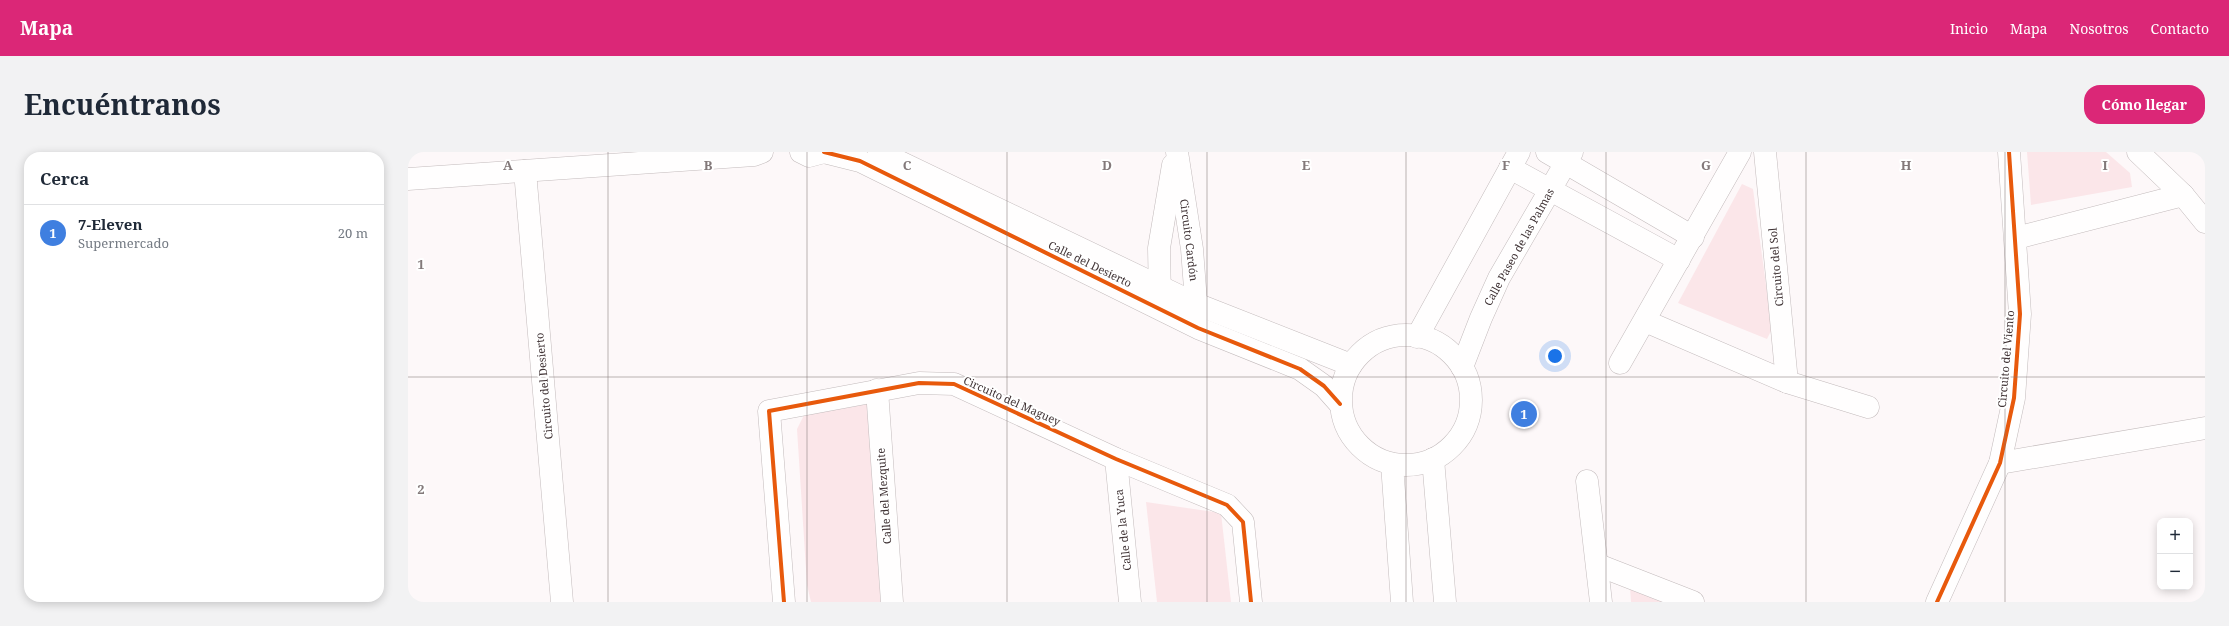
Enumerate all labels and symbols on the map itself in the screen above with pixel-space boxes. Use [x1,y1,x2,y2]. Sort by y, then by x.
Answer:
text: A [503,156,513,174]
text: B [704,156,713,174]
text: C [903,156,912,174]
text: D [1102,156,1112,174]
text: E [1302,156,1311,174]
text: F [1502,156,1510,174]
text: G [1701,156,1711,174]
text: H [1901,156,1912,174]
text: I [2102,156,2108,174]
street label: Calle Paseo de las Palmas [1480,185,1557,308]
street label: Circuito Cardón [1177,198,1202,282]
street label: Circuito del Sol [1765,226,1786,307]
street label: Calle del Desierto [1046,237,1134,290]
text: 1 [417,255,425,273]
street label: Circuito del Viento [1994,310,2017,408]
street label: Circuito del Desierto [531,332,556,440]
your location [1545,346,1565,366]
street label: Circuito del Maguey [961,372,1064,429]
pin: 1 [1511,399,1537,429]
street label: Calle del Mezquite [873,447,894,545]
text: 2 [417,480,425,498]
street label: Calle de la Yuca [1111,489,1134,572]

